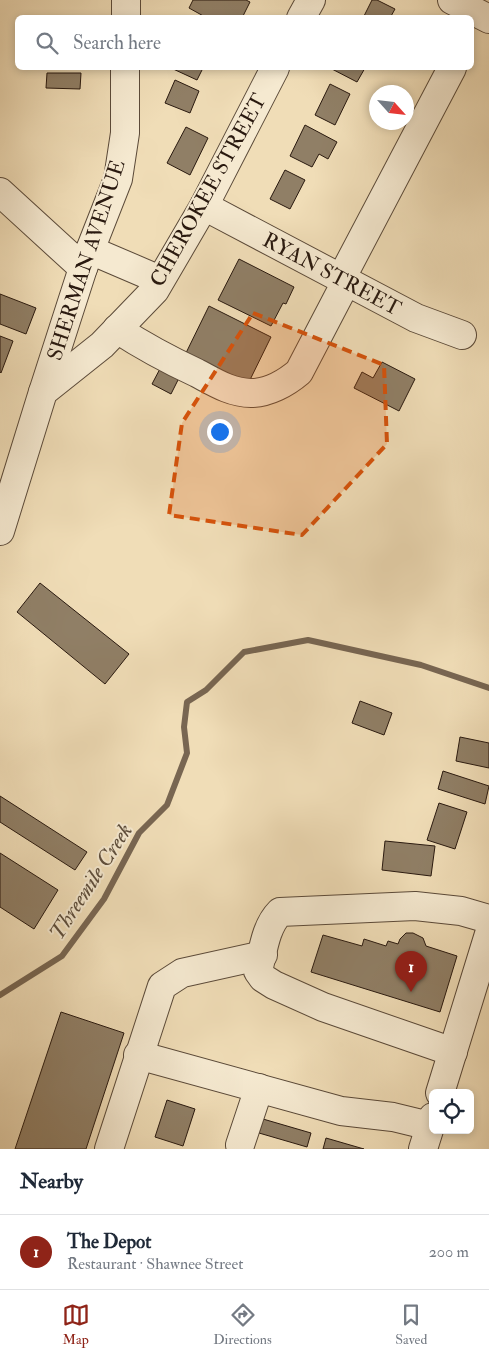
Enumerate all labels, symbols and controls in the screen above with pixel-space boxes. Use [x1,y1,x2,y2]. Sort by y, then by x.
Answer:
search box [15,15,474,70]
icon: search [33,29,61,57]
text: Search here [73,31,161,55]
north arrow [369,85,414,130]
street label: CHEROKEE STREET [144,89,273,292]
street label: SHERMAN AVENUE [41,156,132,364]
street label: RYAN STREET [258,227,406,322]
your location [207,419,233,445]
water label: Threemile Creek [43,818,139,945]
pin: 1 [395,951,427,992]
map controls [429,1089,474,1134]
button: locate [429,1089,474,1134]
text: Nearby [20,1168,83,1195]
text: The Depot [67,1230,151,1254]
text: 1 [33,1242,39,1262]
text: 200 m [429,1242,469,1262]
text: Restaurant · Shawnee Street [67,1254,243,1274]
tab: Map [62,1301,90,1348]
tab: Directions [213,1301,272,1348]
tab: Saved [395,1301,427,1348]

